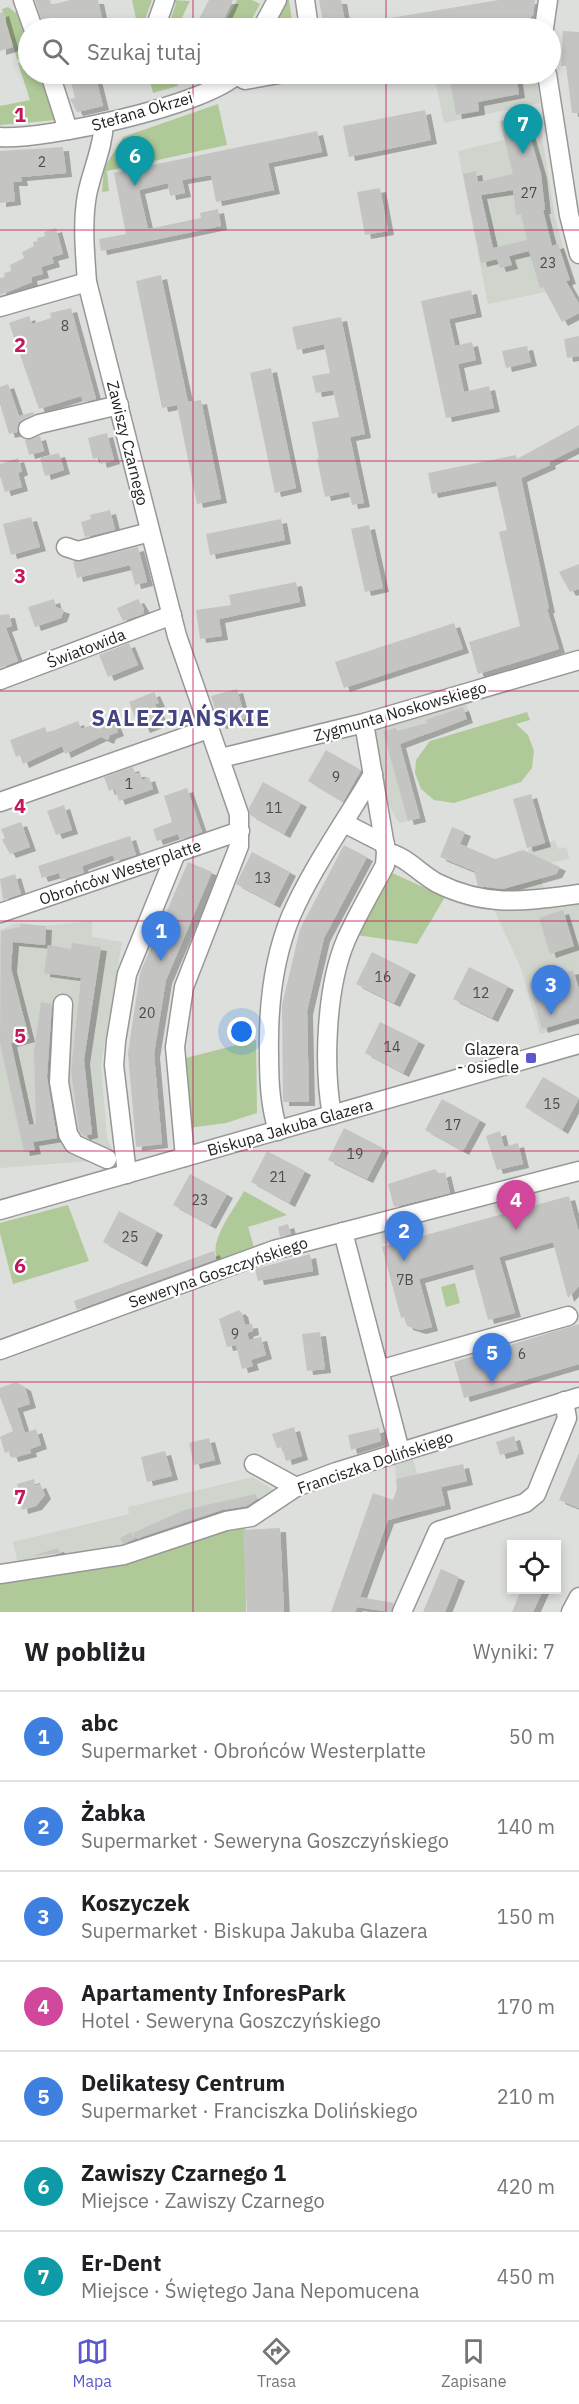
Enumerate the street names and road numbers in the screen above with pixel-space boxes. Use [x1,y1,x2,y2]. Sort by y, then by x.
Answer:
street label: Stefana Okrzei [89,87,195,135]
street label: Zawiszy Czarnego [103,379,153,507]
street label: Światowida [43,623,129,672]
street label: Zygmunta Noskowskiego [311,677,489,745]
street label: Obrońców Westerplatte [36,835,204,909]
street label: Biskupa Jakuba Glazera [205,1094,376,1160]
street label: Seweryna Goszczyńskiego [126,1232,310,1312]
street label: Franciszka Dolińskiego [295,1426,455,1498]

